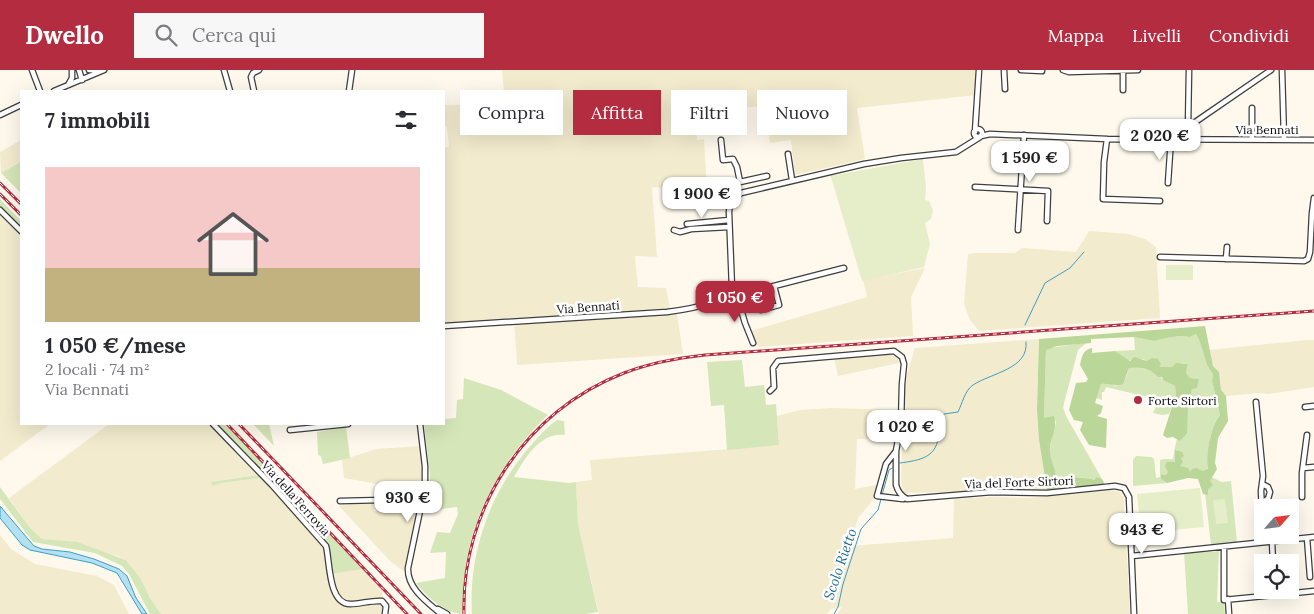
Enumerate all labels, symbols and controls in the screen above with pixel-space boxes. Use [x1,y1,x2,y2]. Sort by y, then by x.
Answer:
search box [134,13,484,58]
text: Dwello [25,20,104,51]
icon: search [152,21,180,49]
text: Cerca qui [192,23,276,47]
text: Mappa [1047,24,1104,47]
text: Livelli [1132,24,1181,47]
text: Condividi [1209,24,1289,47]
chip: Compra [460,90,563,135]
chip: Affitta [573,90,661,135]
chip: Filtri [671,90,747,135]
chip: Nuovo [757,90,847,135]
icon: filters [392,106,420,134]
text: 7 immobili [45,107,150,134]
pin: 2 020 € [1114,118,1206,161]
street label: Via Bennati [1234,122,1299,137]
text: 2 020 € [1131,125,1189,145]
pin: 1 590 € [984,140,1076,183]
text: 1 590 € [1002,147,1058,167]
pin: 1 900 € [656,176,748,219]
text: 1 900 € [673,183,731,203]
icon: home [188,199,278,289]
pin: 1 050 € [689,280,781,323]
text: 1 050 € [707,287,763,307]
street label: Via Bennati [555,297,620,317]
text: 1 050 €/mese [45,332,186,359]
text: 2 locali · 74 m² [45,359,150,379]
text: Via Bennati [45,379,129,399]
place label: Forte Sirtori [1148,393,1217,408]
marker: Forte Sirtori [1132,394,1144,406]
pin: 1 020 € [860,410,952,452]
text: 1 020 € [878,416,934,436]
street label: Via della Ferrovia [258,457,334,539]
street label: Via del Forte Sirtori [963,473,1074,491]
pin: 930 € [373,480,443,523]
text: 930 € [385,487,431,507]
north arrow [1254,499,1299,544]
map controls [1254,499,1299,599]
pin: 943 € [1107,512,1177,555]
text: 943 € [1120,519,1164,539]
water label: Scolo Rietto [819,526,861,602]
button: locate [1254,554,1299,599]

